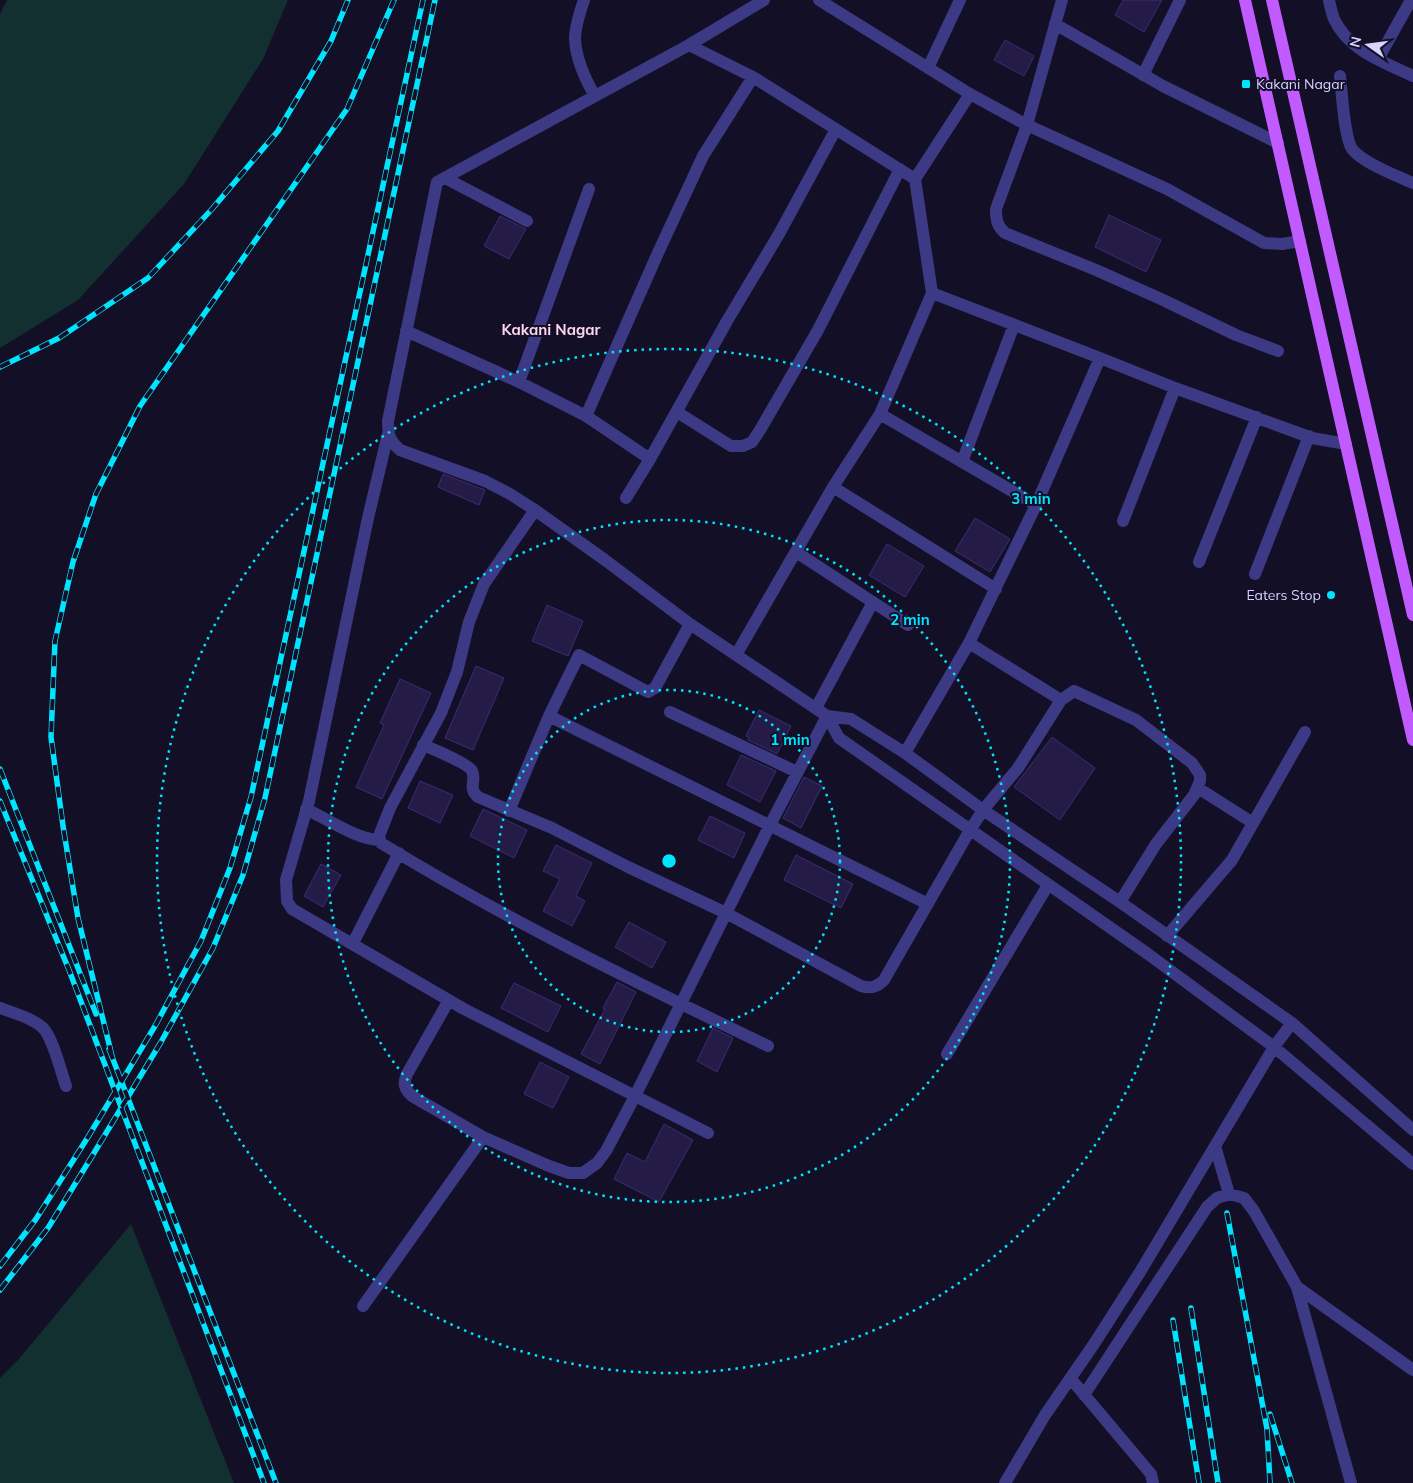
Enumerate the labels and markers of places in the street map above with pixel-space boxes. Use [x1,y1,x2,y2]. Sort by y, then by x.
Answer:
place label: Kakani Nagar [1256,75,1346,93]
marker: Kakani Nagar [1240,78,1252,90]
place label: Eaters Stop [1246,586,1321,604]
marker: Eaters Stop [1325,589,1337,601]
centre of rings [660,852,678,870]

